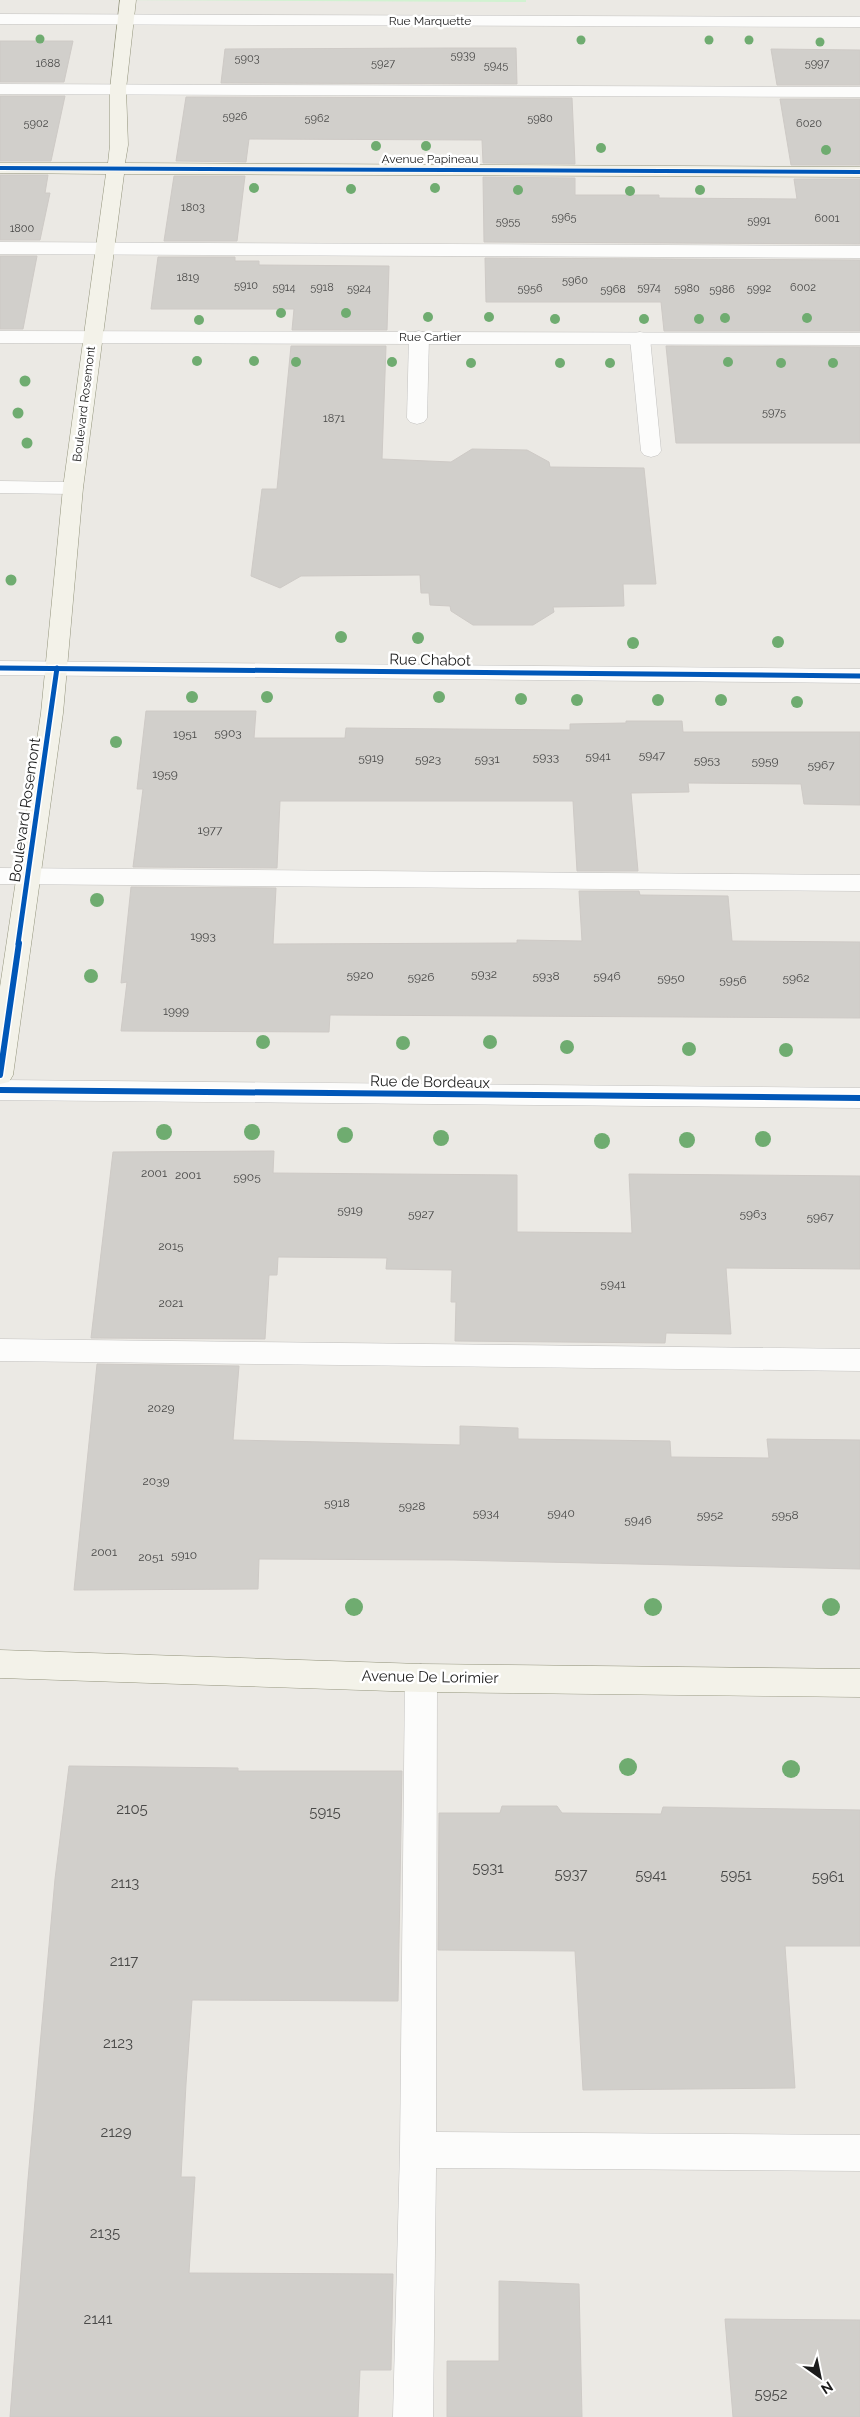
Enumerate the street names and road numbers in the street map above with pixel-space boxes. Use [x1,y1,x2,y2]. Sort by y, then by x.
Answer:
street label: Rue Marquette [389,14,471,28]
street label: Avenue Papineau [382,152,478,166]
street label: Rue Cartier [399,330,462,344]
street label: Boulevard Rosemont [70,345,98,463]
street label: Rue Chabot [389,650,471,670]
street label: Boulevard Rosemont [6,737,44,883]
street label: Rue de Bordeaux [370,1072,491,1092]
street label: Avenue De Lorimier [361,1667,499,1687]

